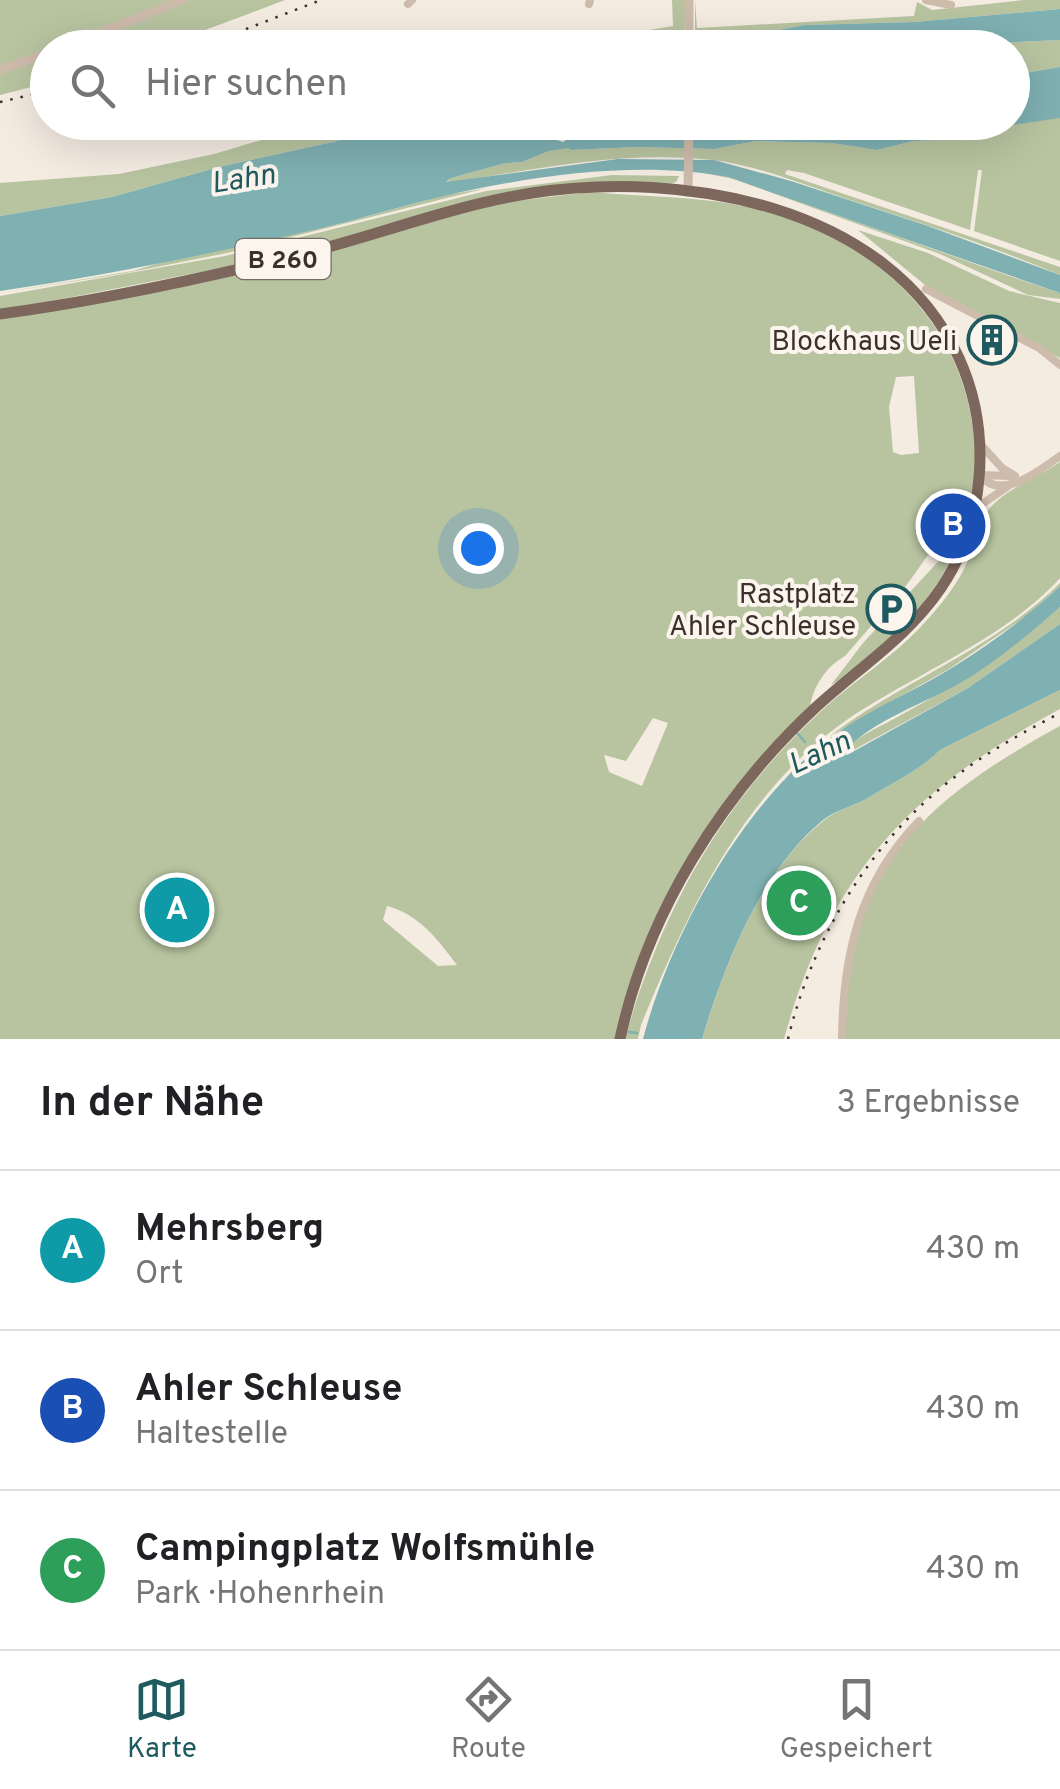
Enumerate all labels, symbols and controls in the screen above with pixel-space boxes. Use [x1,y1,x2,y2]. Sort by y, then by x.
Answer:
search box [30,30,1030,140]
icon: search [65,58,120,113]
text: Hier suchen [145,61,348,110]
water label: Lahn [209,157,278,204]
road number: B 260 [236,239,330,279]
building icon: Blockhaus Ueli [966,314,1018,366]
place label: Blockhaus Ueli [771,325,957,361]
pin: B [920,488,986,564]
your location [453,523,504,574]
place label: Rastplatz Ahler Schleuse [669,578,856,646]
parking icon: Rastplatz Ahler Schleuse [865,583,917,635]
water label: Lahn [783,724,857,785]
pin: C [766,866,832,940]
pin: A [144,872,210,948]
text: In der Nähe [40,1078,264,1131]
text: 3 Ergebnisse [837,1084,1020,1124]
text: Mehrsberg [135,1206,324,1255]
text: A [61,1230,84,1270]
text: 430 m [926,1230,1020,1270]
text: Ort [135,1255,184,1295]
text: Ahler Schleuse [135,1366,402,1415]
text: B [61,1390,84,1430]
text: 430 m [926,1390,1020,1430]
text: Haltestelle [135,1415,288,1455]
text: Campingplatz Wolfsmühle [135,1526,595,1575]
text: C [62,1550,83,1590]
text: 430 m [926,1550,1020,1590]
text: Park · Hohenrhein [135,1575,385,1615]
tab: Karte [127,1672,197,1768]
tab: Route [451,1672,526,1768]
tab: Gespeichert [780,1672,933,1768]

